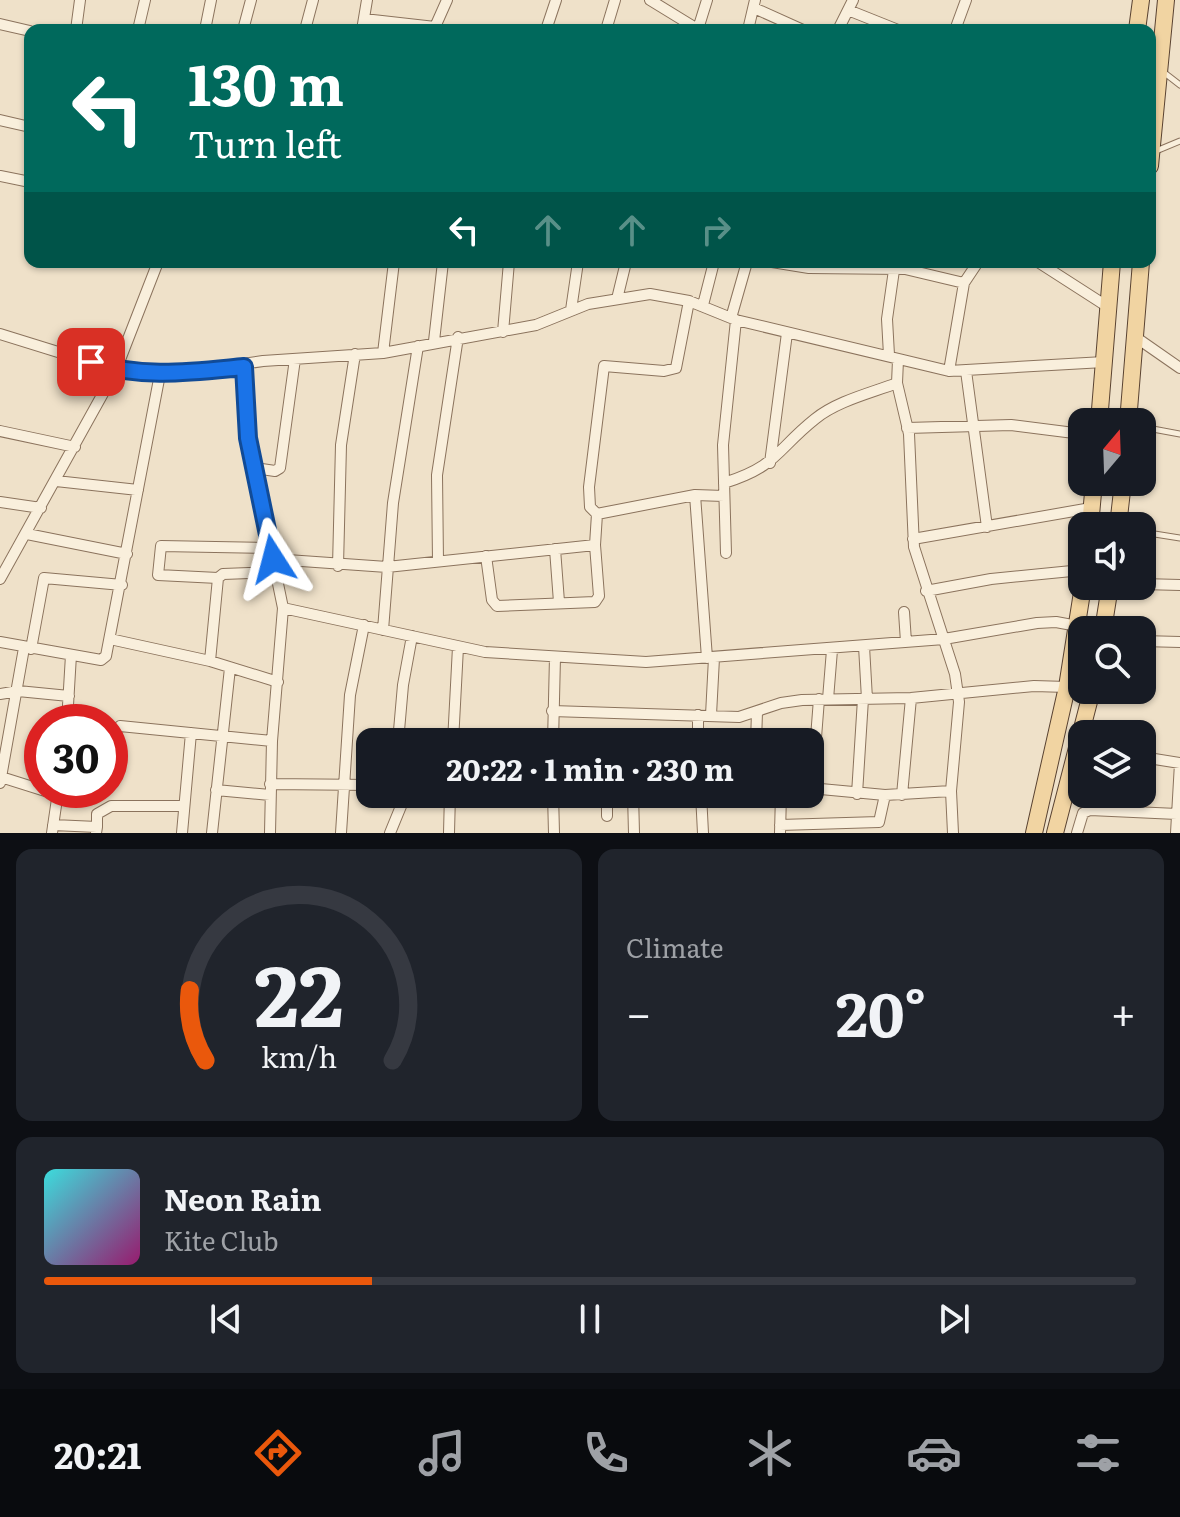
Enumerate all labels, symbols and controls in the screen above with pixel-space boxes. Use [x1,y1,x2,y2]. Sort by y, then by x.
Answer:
text: 130 m [188,40,344,123]
icon: left [56,56,160,160]
text: Turn left [188,116,342,169]
icon: left [442,208,486,252]
icon: ahead [526,208,570,252]
icon: ahead [610,208,654,252]
icon: right [694,208,738,252]
pin [57,328,125,396]
icon: arrive [69,340,113,384]
north arrow [1068,408,1156,496]
map controls [1068,408,1156,808]
button: sound [1068,512,1156,600]
position arrow [231,517,315,601]
button: search [1068,616,1156,704]
speed limit sign: 30 [24,704,128,808]
button: layers [1068,720,1156,808]
text: 20:22 · 1 min · 230 m [446,746,734,790]
text: Climate [626,927,724,966]
text: 22 [254,929,344,1053]
text: 20° [836,966,926,1055]
text: − [626,978,652,1044]
text: + [1110,978,1136,1044]
text: km/h [261,1034,337,1077]
text: Neon Rain [164,1176,322,1220]
text: Kite Club [164,1220,279,1259]
icon: previous [204,1297,248,1341]
icon: pause [568,1297,612,1341]
icon: next [932,1297,976,1341]
icon: directions [250,1425,306,1481]
icon: music [414,1425,470,1481]
icon: phone [578,1425,634,1481]
icon: climate [742,1425,798,1481]
icon: car [906,1425,962,1481]
icon: filters [1070,1425,1126,1481]
text: 20:21 [54,1427,141,1480]

